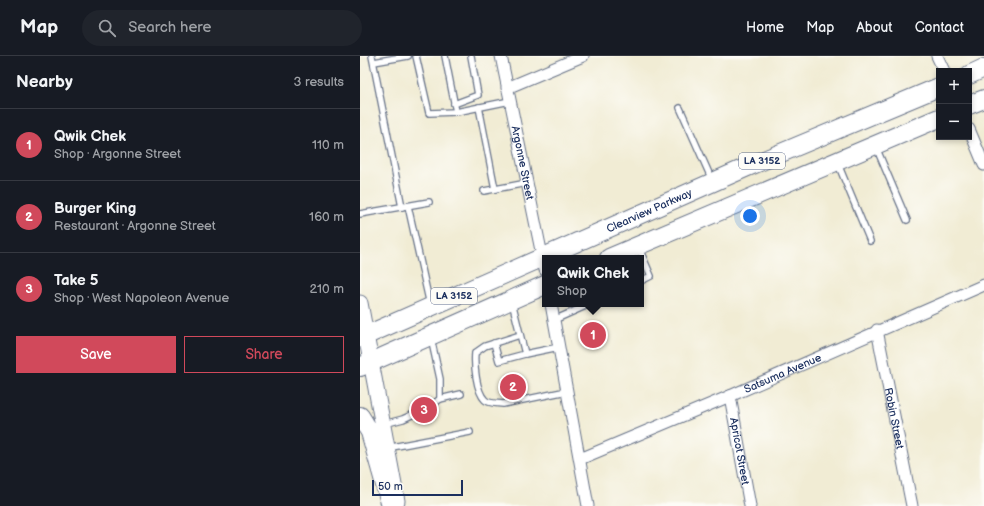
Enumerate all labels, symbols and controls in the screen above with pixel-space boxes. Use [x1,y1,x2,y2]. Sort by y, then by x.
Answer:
search box [82,10,362,46]
text: Map [20,16,58,39]
icon: search [96,17,118,39]
text: Search here [128,18,211,37]
text: Home [746,19,784,36]
text: Map [806,19,834,36]
text: About [856,19,893,36]
text: Contact [915,19,964,36]
map controls [936,68,972,140]
button: + [936,68,972,104]
text: Nearby [16,72,73,92]
text: 3 results [293,74,344,90]
button: − [936,104,972,140]
street label: Argonne Street [509,125,537,201]
text: Qwik Chek [54,127,126,146]
text: 1 [26,137,32,153]
text: 110 m [312,137,344,153]
text: Shop · Argonne Street [54,146,181,162]
road number: LA 3152 [739,153,785,169]
street label: Clearview Parkway [604,186,694,235]
text: Burger King [54,199,136,218]
your location [740,206,760,226]
text: 2 [25,209,33,225]
text: 160 m [309,209,344,225]
text: Restaurant · Argonne Street [54,218,216,234]
popup [542,255,644,307]
text: Qwik Chek [557,264,629,283]
text: Take 5 [54,271,98,290]
text: 3 [25,281,33,297]
text: 210 m [310,281,344,297]
text: Shop [557,283,587,299]
road number: LA 3152 [431,288,477,304]
text: Shop · West Napoleon Avenue [54,290,229,306]
pin: 1 [580,320,606,350]
button: Save [16,336,176,373]
button: Share [184,336,344,373]
street label: Satsuma Avenue [742,350,824,396]
pin: 2 [500,372,526,402]
street label: Robin Street [882,387,907,451]
pin: 3 [411,395,437,425]
street label: Apricot Street [728,416,753,486]
scale bar [372,478,463,497]
text: 50 m [378,480,403,493]

